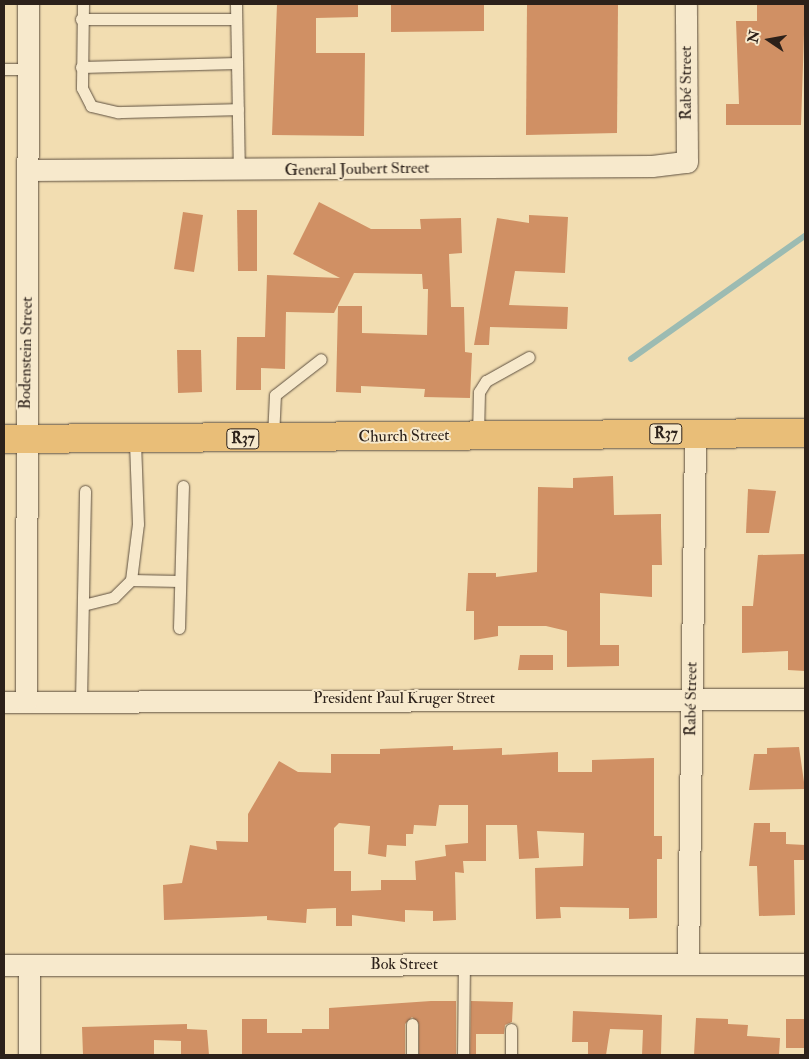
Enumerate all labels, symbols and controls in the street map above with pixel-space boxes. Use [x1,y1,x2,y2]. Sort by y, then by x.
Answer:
north arrow [744,15,794,65]
text: N [744,29,763,45]
street label: Rabé Street [676,46,696,120]
street label: General Joubert Street [284,158,430,180]
street label: Bodenstein Street [15,296,37,410]
road number: R37 [648,422,684,446]
road number: R37 [226,426,260,452]
street label: Church Street [358,426,450,446]
street label: Rabé Street [681,662,701,736]
street label: President Paul Kruger Street [313,688,495,708]
street label: Bok Street [370,954,438,974]

